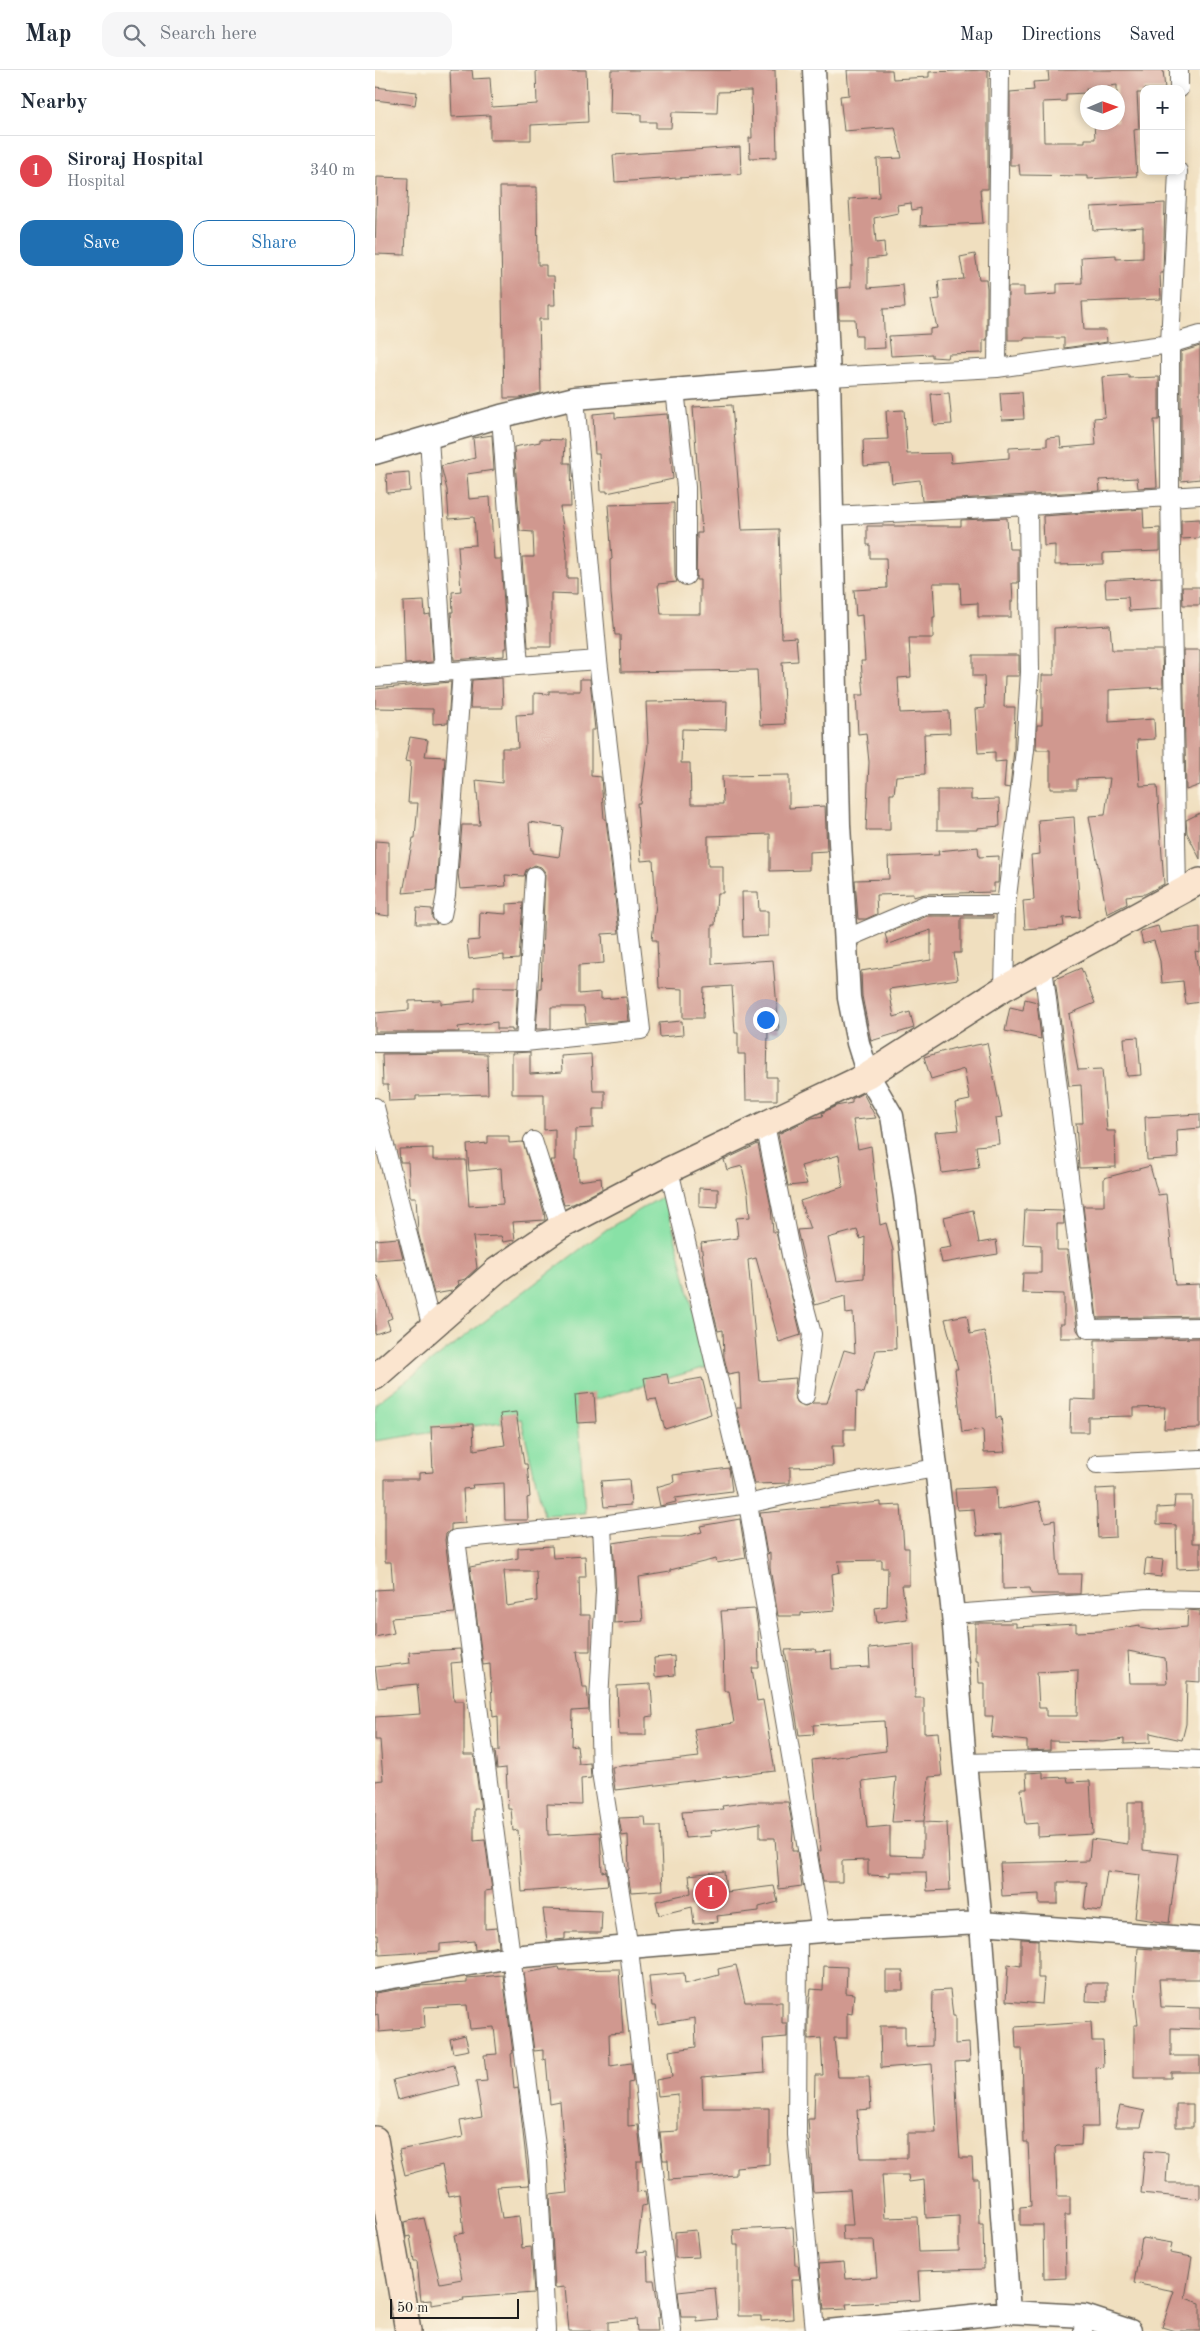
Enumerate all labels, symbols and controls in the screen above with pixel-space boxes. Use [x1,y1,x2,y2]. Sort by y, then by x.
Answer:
search box [102,12,452,57]
icon: search [120,21,148,49]
text: Map [25,23,72,47]
text: Search here [160,25,257,44]
text: Map [960,26,993,44]
text: Directions [1021,26,1101,44]
text: Saved [1129,26,1175,44]
north arrow [1080,85,1125,130]
map controls [1140,85,1185,175]
button: + [1140,85,1185,130]
text: Nearby [20,92,88,113]
button: − [1140,130,1185,175]
text: Siroraj Hospital [67,151,203,170]
text: 1 [31,163,41,179]
text: 340 m [310,163,355,179]
text: Hospital [67,174,125,190]
button: Save [20,220,183,266]
button: Share [193,220,355,266]
your location [753,1007,779,1033]
pin: 1 [695,1874,727,1912]
scale bar [390,2296,519,2319]
text: 50 m [397,2301,428,2315]

